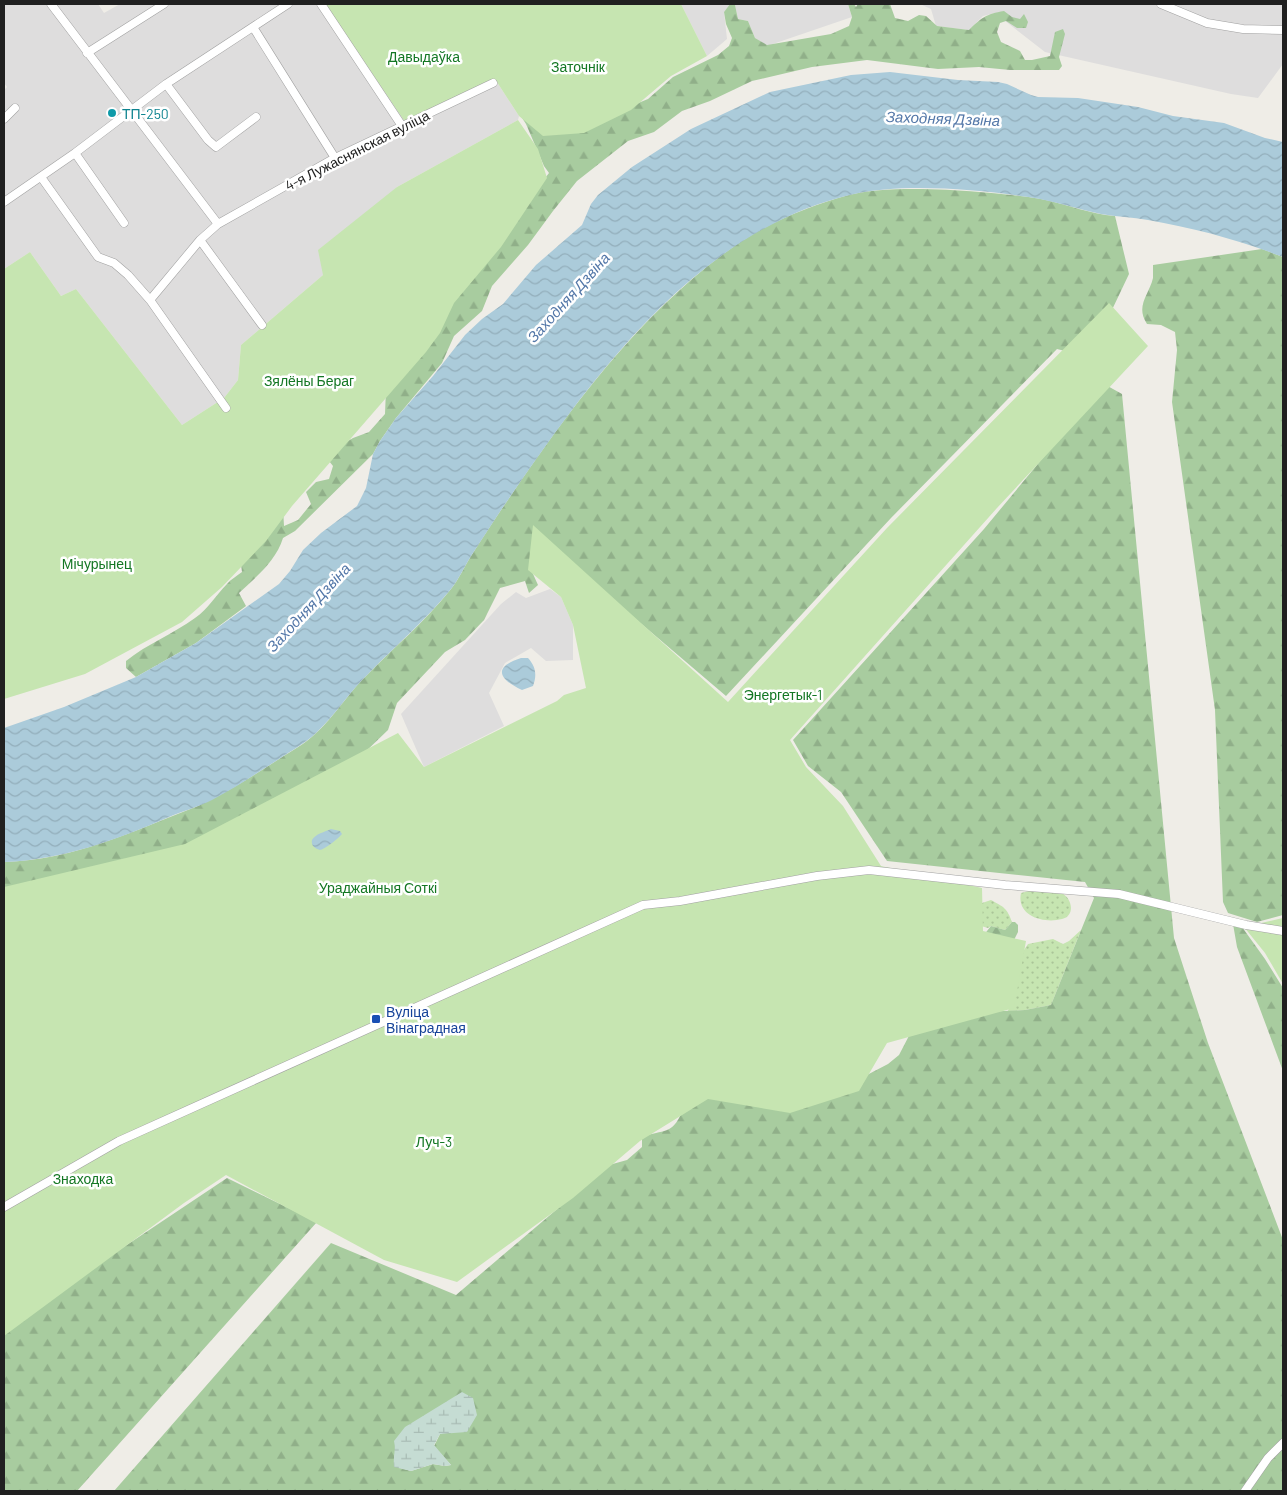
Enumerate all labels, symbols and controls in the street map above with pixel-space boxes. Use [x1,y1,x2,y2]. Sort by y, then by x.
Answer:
park label: Давыдаўка [388,48,460,65]
park label: Заточнік [551,58,606,75]
place label: ТП-250 [122,105,169,122]
street label: 4-я Лужаснянская вуліца [282,106,432,194]
marker: ТП-250 [106,107,118,119]
water label: Заходняя Дзвіна [886,107,1000,129]
water label: Заходняя Дзвіна [523,248,613,346]
park label: Зялёны Бераг [264,372,354,389]
park label: Мічурынец [62,555,132,572]
water label: Заходняя Дзвіна [262,559,354,655]
park label: Энергетык-1 [744,686,822,703]
park label: Ураджайныя Соткі [319,879,437,896]
place label: Вуліца Вінаградная [386,1003,466,1036]
marker: Вуліца Вінаградная [370,1013,382,1025]
park label: Луч-3 [416,1133,452,1150]
park label: Знаходка [53,1170,114,1187]

